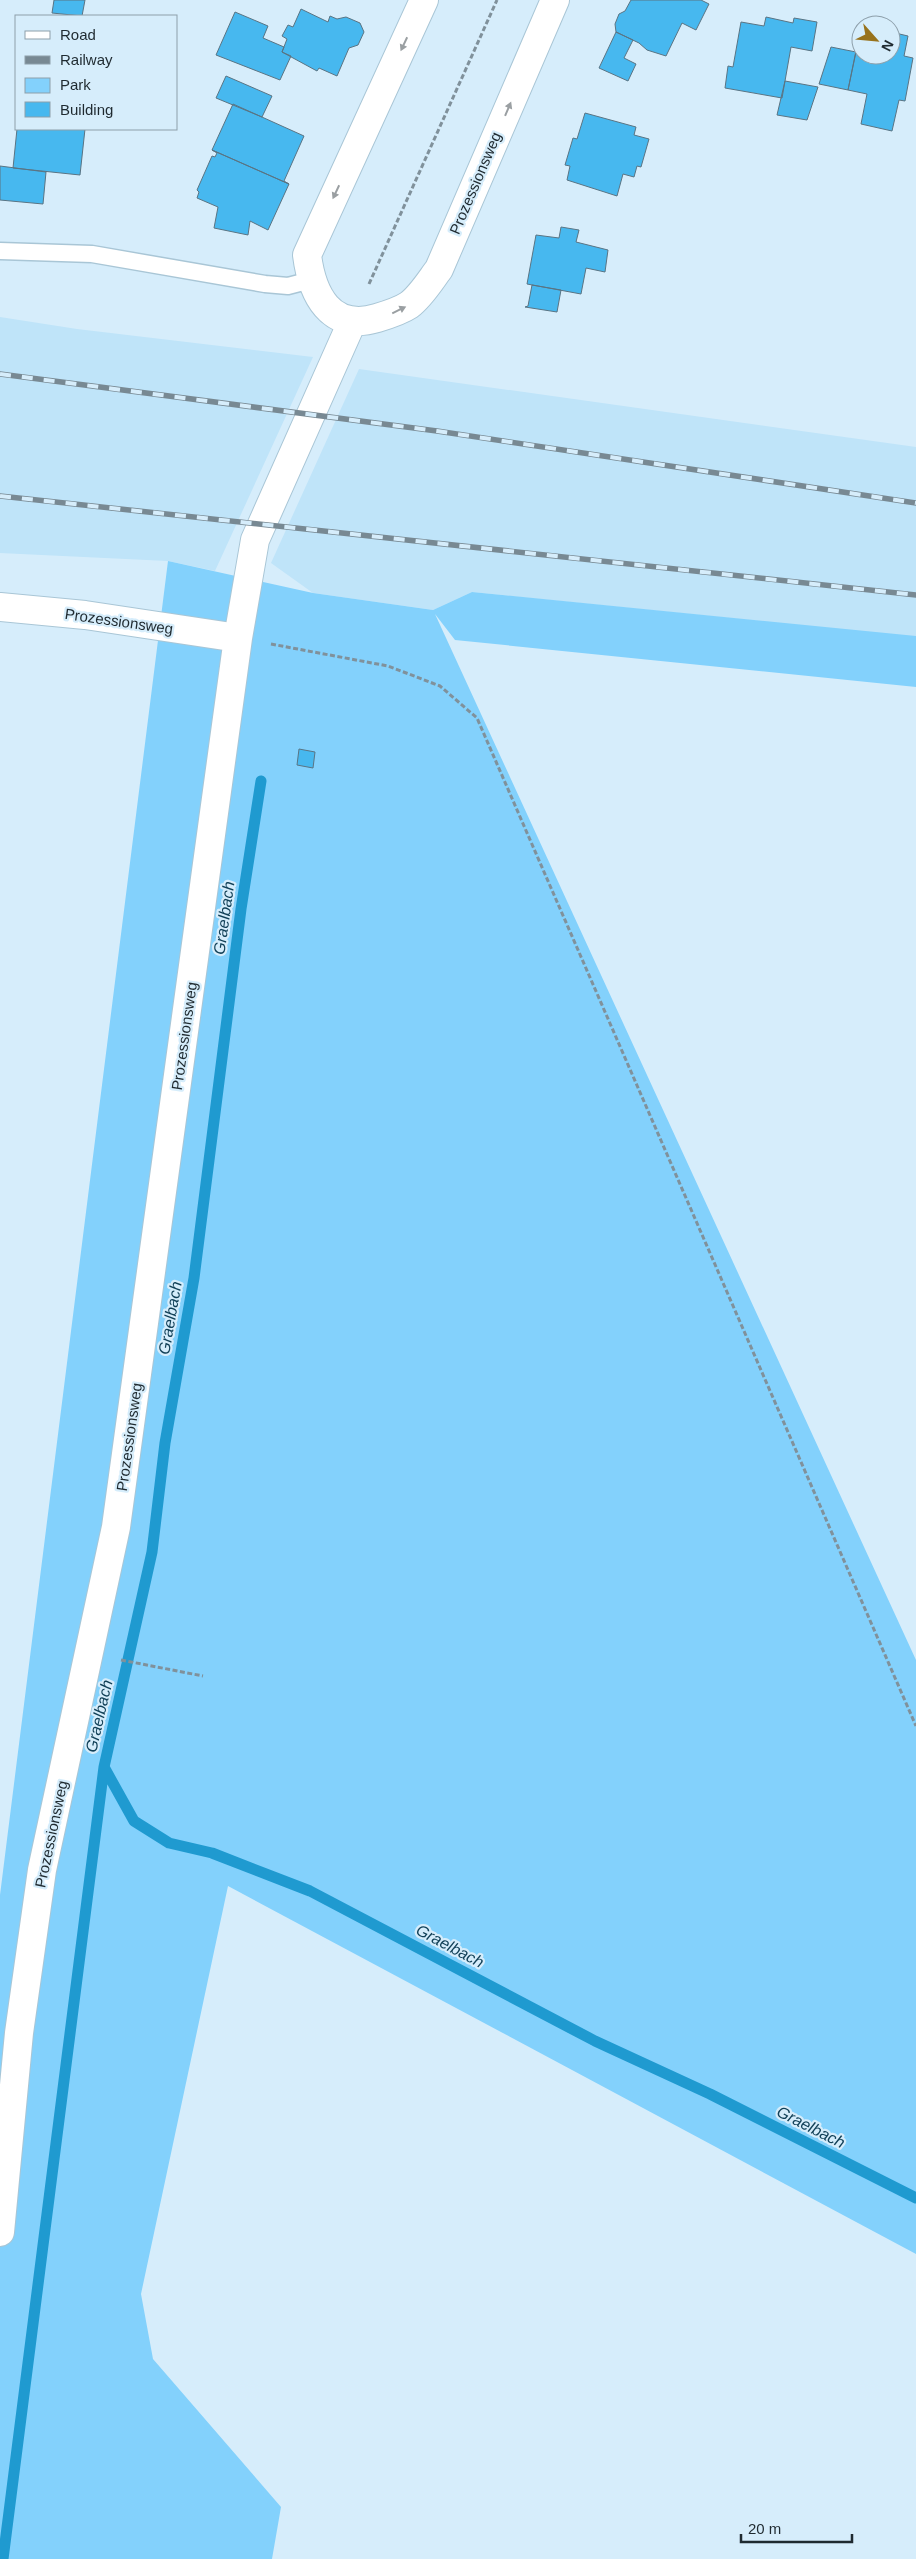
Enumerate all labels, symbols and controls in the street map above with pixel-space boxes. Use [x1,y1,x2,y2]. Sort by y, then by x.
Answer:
legend [15,15,178,130]
north arrow [851,15,901,65]
text: Road [60,26,96,43]
one-way arrow [399,37,407,51]
text: N [878,38,897,54]
text: Railway [60,51,113,68]
text: Park [60,76,91,93]
text: Building [60,101,113,118]
one-way arrow [504,102,512,116]
street label: Prozessionsweg [446,129,504,237]
one-way arrow [332,185,340,199]
one-way arrow [392,306,406,314]
street label: Prozessionsweg [64,605,174,637]
water label: Graelbach [210,880,238,956]
street label: Prozessionsweg [168,981,200,1091]
water label: Graelbach [155,1280,185,1356]
street label: Prozessionsweg [113,1382,145,1492]
water label: Graelbach [82,1678,116,1754]
street label: Prozessionsweg [31,1779,71,1889]
water label: Graelbach [413,1921,487,1971]
water label: Graelbach [774,2103,848,2151]
scale bar [741,2512,852,2544]
text: 20 m [748,2520,781,2537]

